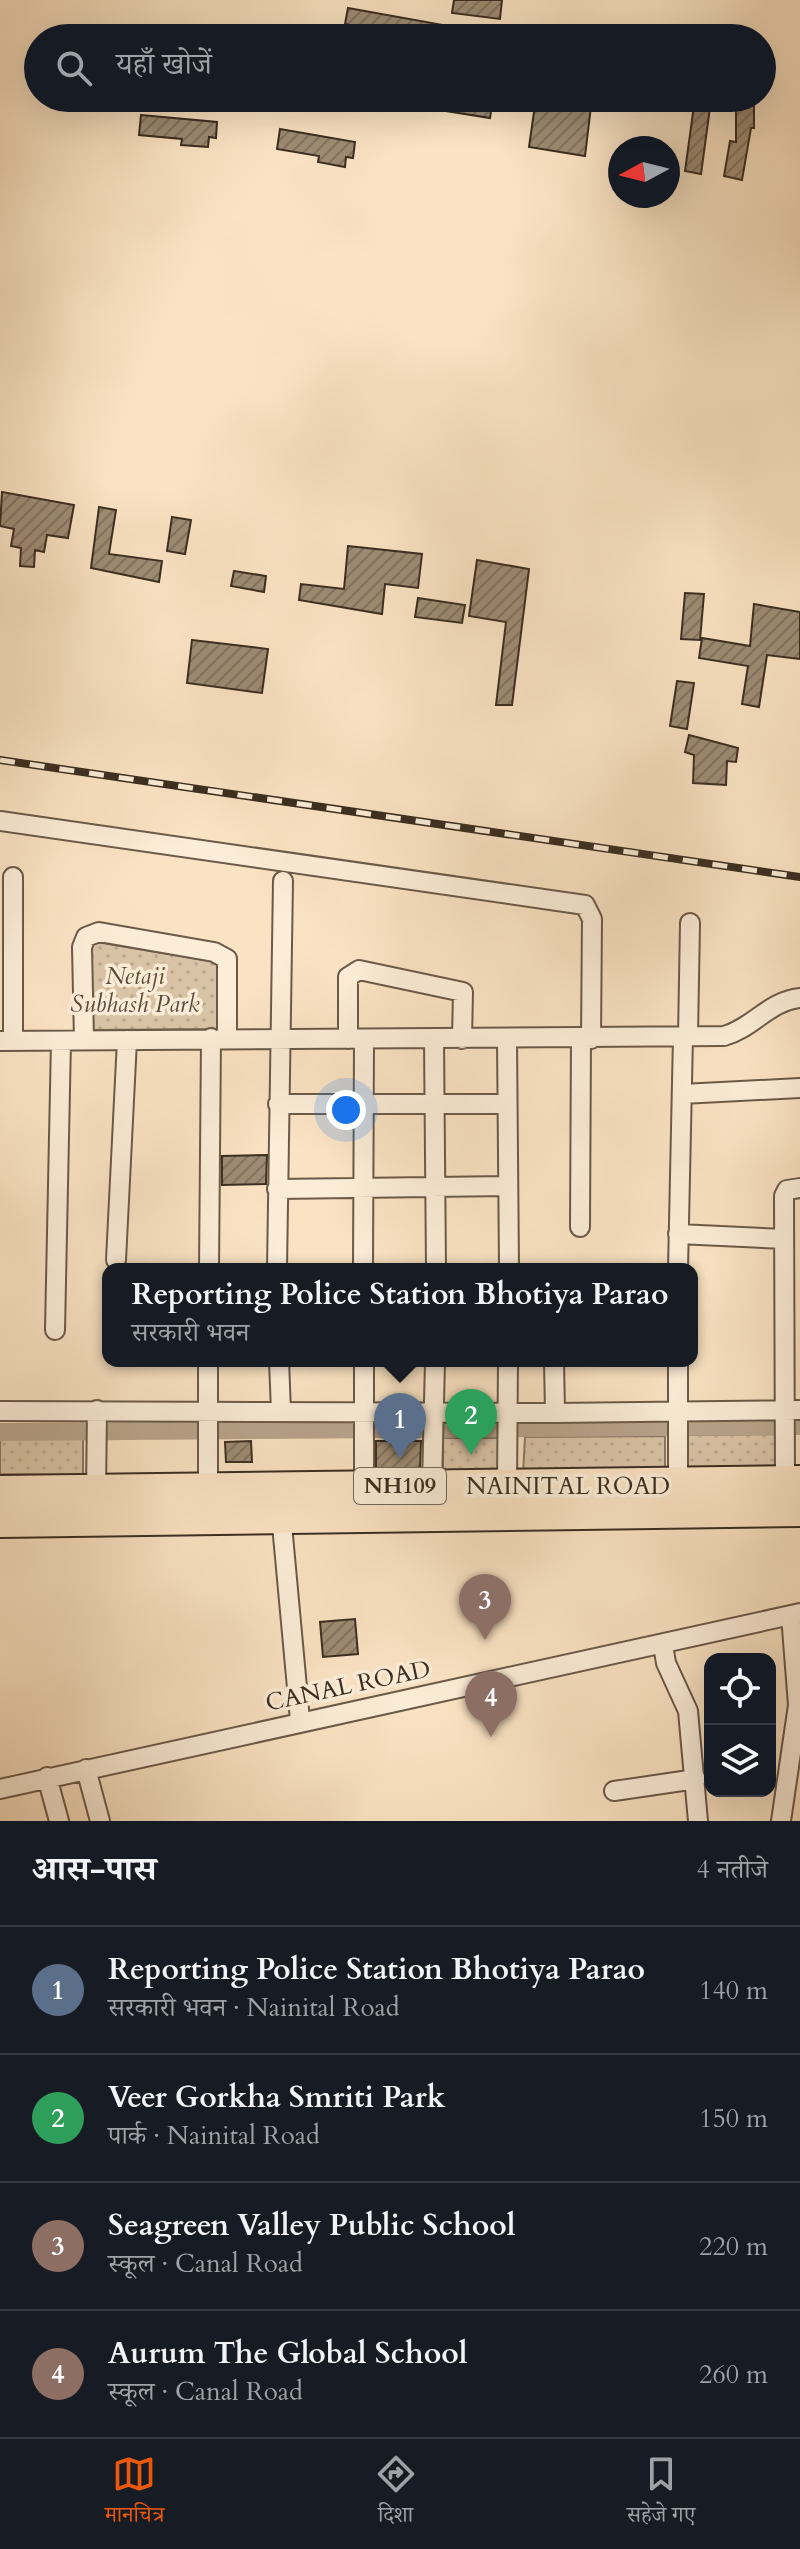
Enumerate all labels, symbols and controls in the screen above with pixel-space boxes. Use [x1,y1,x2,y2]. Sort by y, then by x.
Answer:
search box [24,24,776,112]
text: यहाँ खोजें [116,44,212,85]
icon: search [52,46,96,90]
north arrow [608,136,680,208]
park label: Netaji Subhash Park [70,960,200,1021]
your location [326,1090,366,1130]
popup [102,1263,698,1367]
text: Reporting Police Station Bhotiya Parao [131,1274,669,1315]
text: सरकारी भवन [131,1315,249,1350]
pin: 2 [445,1389,497,1455]
pin: 1 [374,1393,426,1459]
road number: NH109 [354,1468,446,1504]
street label: NAINITAL ROAD [466,1470,670,1503]
pin: 3 [459,1574,511,1640]
street label: CANAL ROAD [262,1652,434,1720]
map controls [704,1653,776,1797]
button: locate [704,1653,776,1725]
pin: 4 [465,1671,517,1737]
button: layers [704,1725,776,1797]
text: आस-पास [32,1846,156,1892]
text: 4 नतीजे [697,1852,768,1887]
text: Reporting Police Station Bhotiya Parao [108,1949,645,1990]
text: 1 [51,1973,65,2008]
text: 140 m [699,1973,768,2008]
text: सरकारी भवन · Nainital Road [108,1990,400,2025]
text: Veer Gorkha Smriti Park [108,2077,445,2118]
text: 2 [51,2101,65,2136]
text: 150 m [699,2101,768,2136]
text: पार्क · Nainital Road [108,2118,320,2153]
text: Seagreen Valley Public School [108,2205,515,2246]
text: 3 [51,2229,65,2264]
text: 220 m [699,2229,768,2264]
text: स्कूल · Canal Road [108,2246,303,2281]
text: Aurum The Global School [108,2333,468,2374]
text: 4 [51,2357,65,2392]
text: 260 m [699,2357,768,2392]
text: स्कूल · Canal Road [108,2374,303,2409]
tab: मानचित्र [105,2452,164,2536]
tab: दिशा [374,2452,418,2536]
tab: सहेजे गए [627,2452,695,2536]

